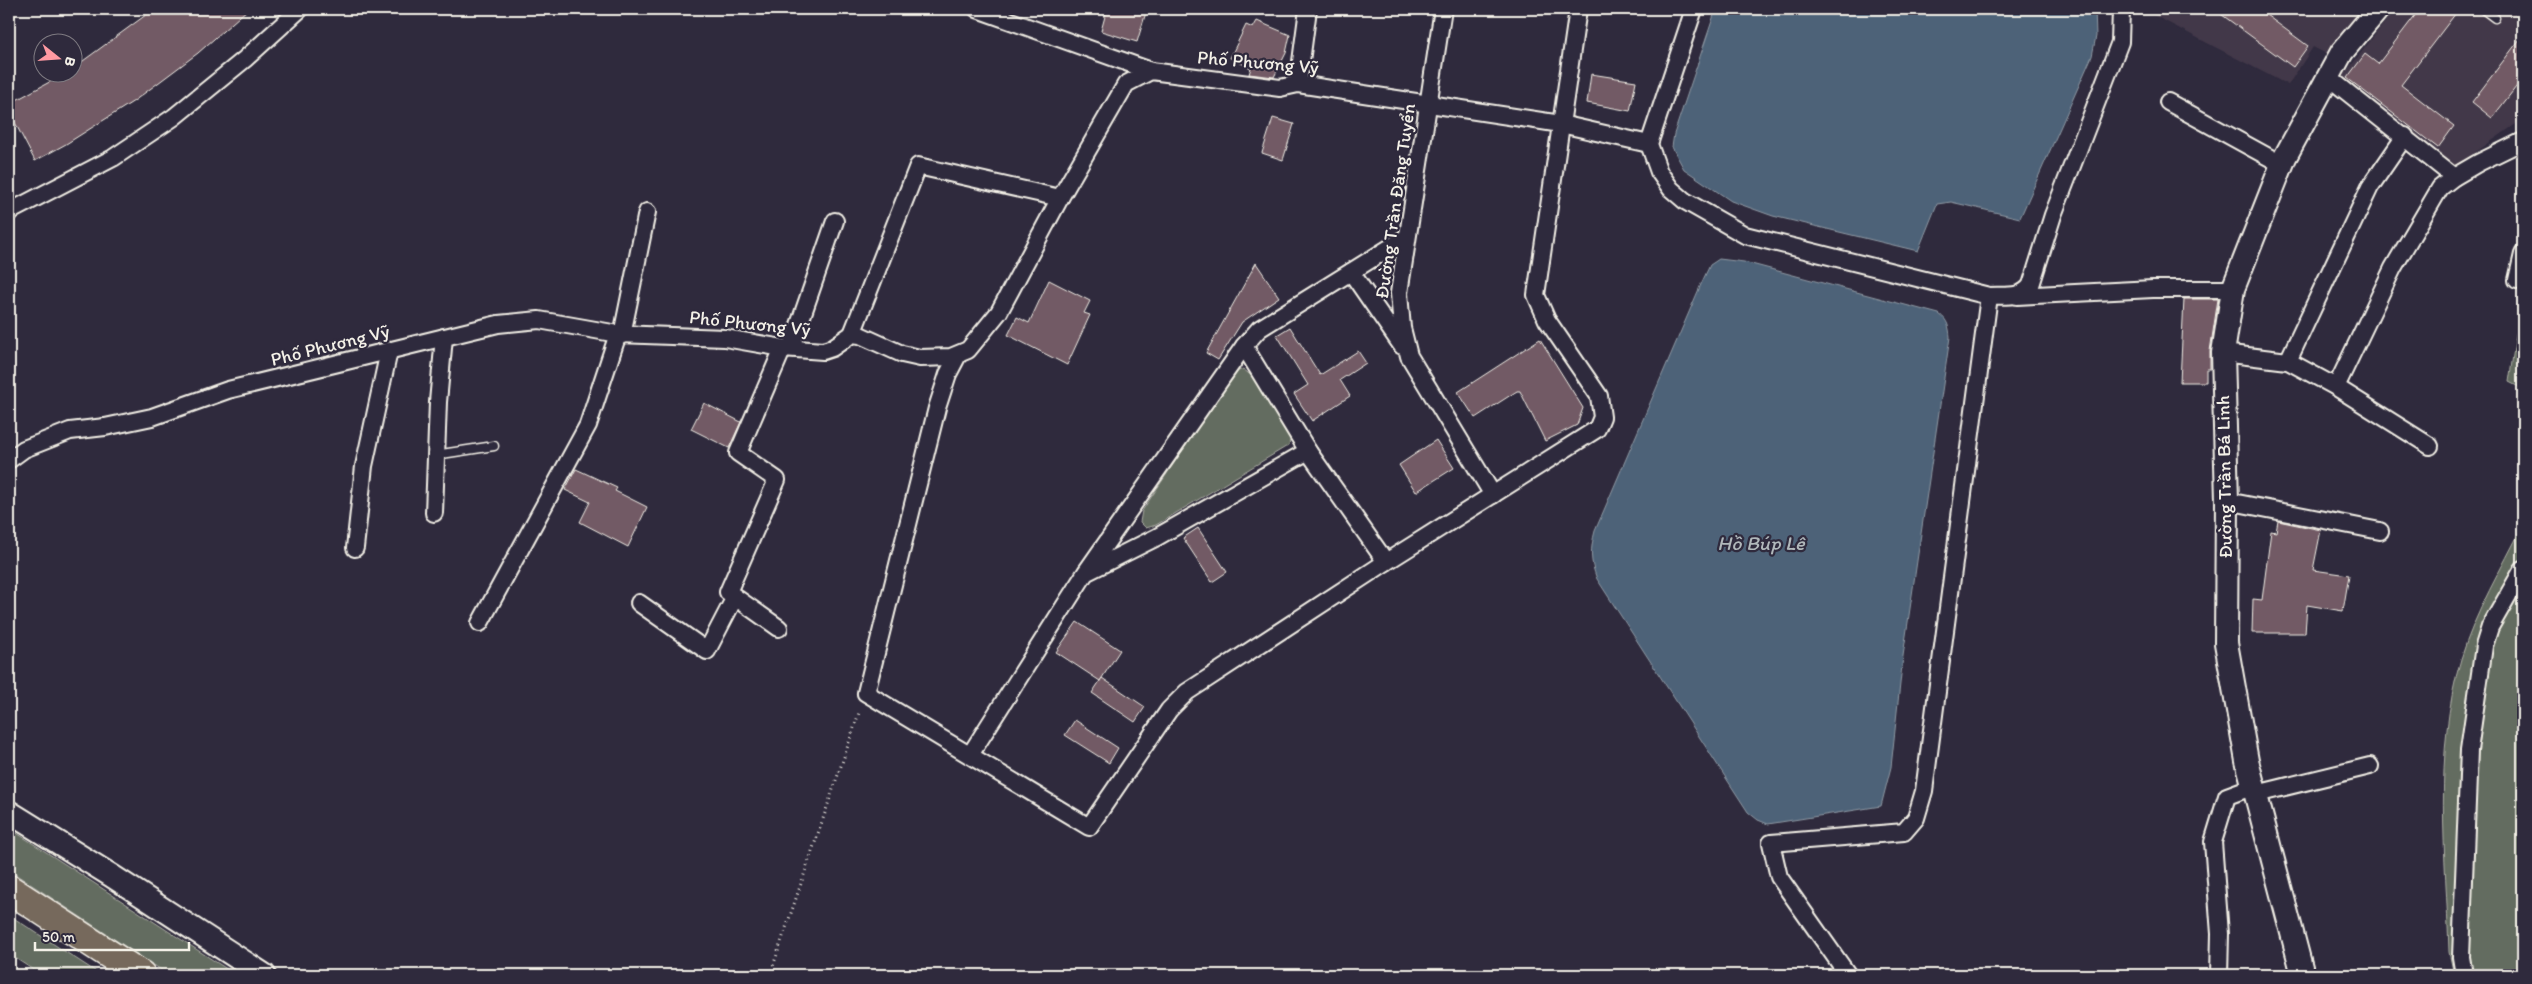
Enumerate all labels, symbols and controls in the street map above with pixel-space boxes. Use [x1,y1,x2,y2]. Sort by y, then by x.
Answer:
north arrow [32,32,82,82]
street label: Phố Phương Vỹ [1196,45,1320,79]
text: B [61,55,79,68]
street label: Đường Trần Đăng Tuyển [1370,102,1420,300]
street label: Phố Phương Vỹ [688,305,812,341]
street label: Phố Phương Vỹ [268,319,392,371]
street label: Đường Trần Bá Linh [2211,395,2237,559]
water label: Hồ Búp Lê [1717,531,1806,555]
scale bar [35,919,189,951]
text: 50 m [42,928,75,946]

